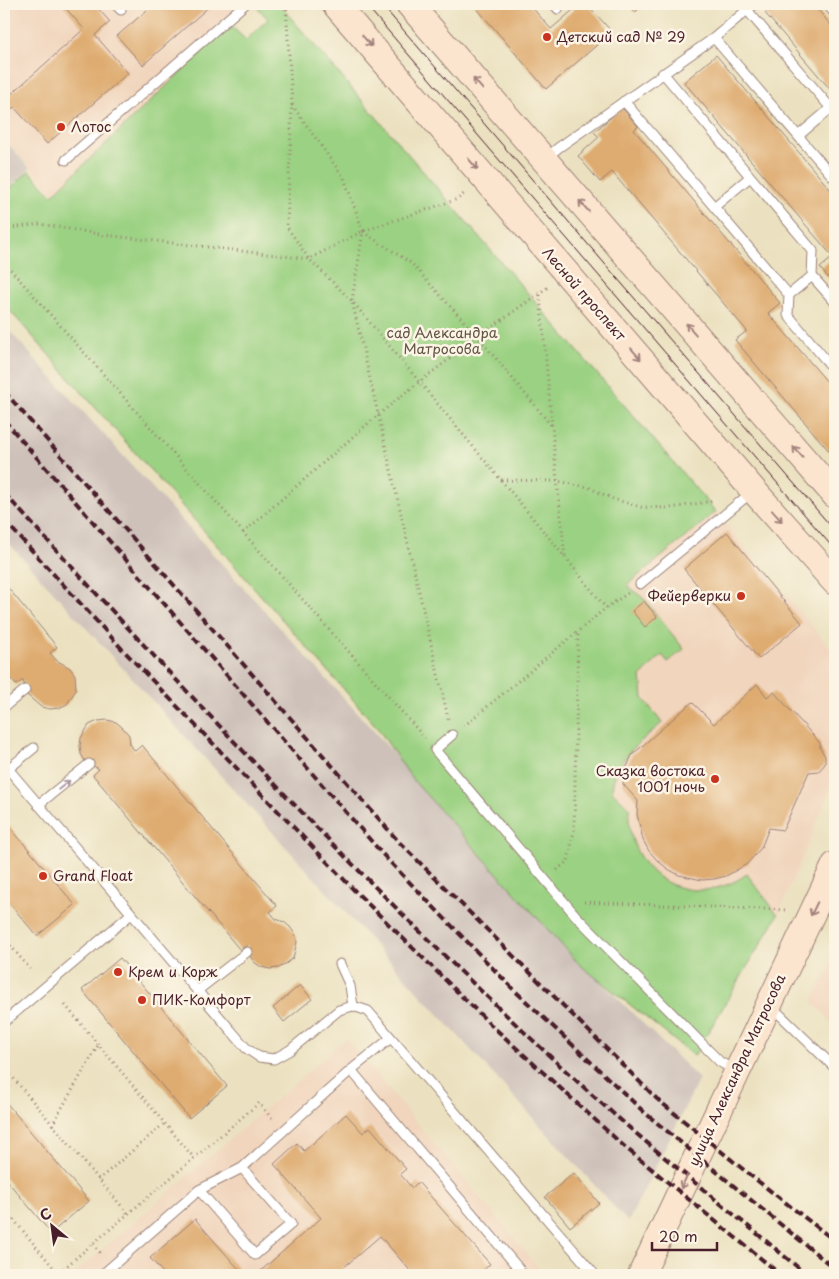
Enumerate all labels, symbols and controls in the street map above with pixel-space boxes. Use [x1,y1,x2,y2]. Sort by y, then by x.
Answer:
place label: Детский сад № 29 [556,26,685,47]
marker: Детский сад № 29 [541,31,553,43]
one-way arrow [361,34,373,47]
one-way arrow [472,77,484,90]
place label: Лотос [71,116,111,137]
marker: Лотос [55,121,67,133]
one-way arrow [467,157,478,170]
one-way arrow [579,200,590,213]
street label: Лесной проспект [538,242,631,345]
park label: cад Александра Матросова [387,322,498,359]
one-way arrow [686,323,697,336]
one-way arrow [630,347,642,360]
one-way arrow [792,445,803,458]
one-way arrow [771,510,782,523]
place label: Фейерверки [648,585,731,606]
marker: Фейерверки [735,590,747,602]
place label: Сказка востока 1001 ночь [596,760,705,797]
marker: Сказка востока 1001 ночь [709,773,721,785]
one-way arrow [57,779,70,790]
place label: Grand Float [53,865,133,886]
marker: Grand Float [37,870,49,882]
one-way arrow [809,901,819,916]
place label: Крем и Корж [128,961,218,982]
marker: Крем и Корж [112,966,124,978]
street label: улица Александра Матросова [683,970,791,1169]
place label: ПИК-Комфорт [152,989,251,1010]
marker: ПИК-Комфорт [136,994,148,1006]
one-way arrow [679,1174,689,1189]
north arrow [28,1202,78,1252]
text: С [36,1202,55,1226]
scale bar [652,1219,716,1251]
text: 20 m [659,1224,698,1247]

